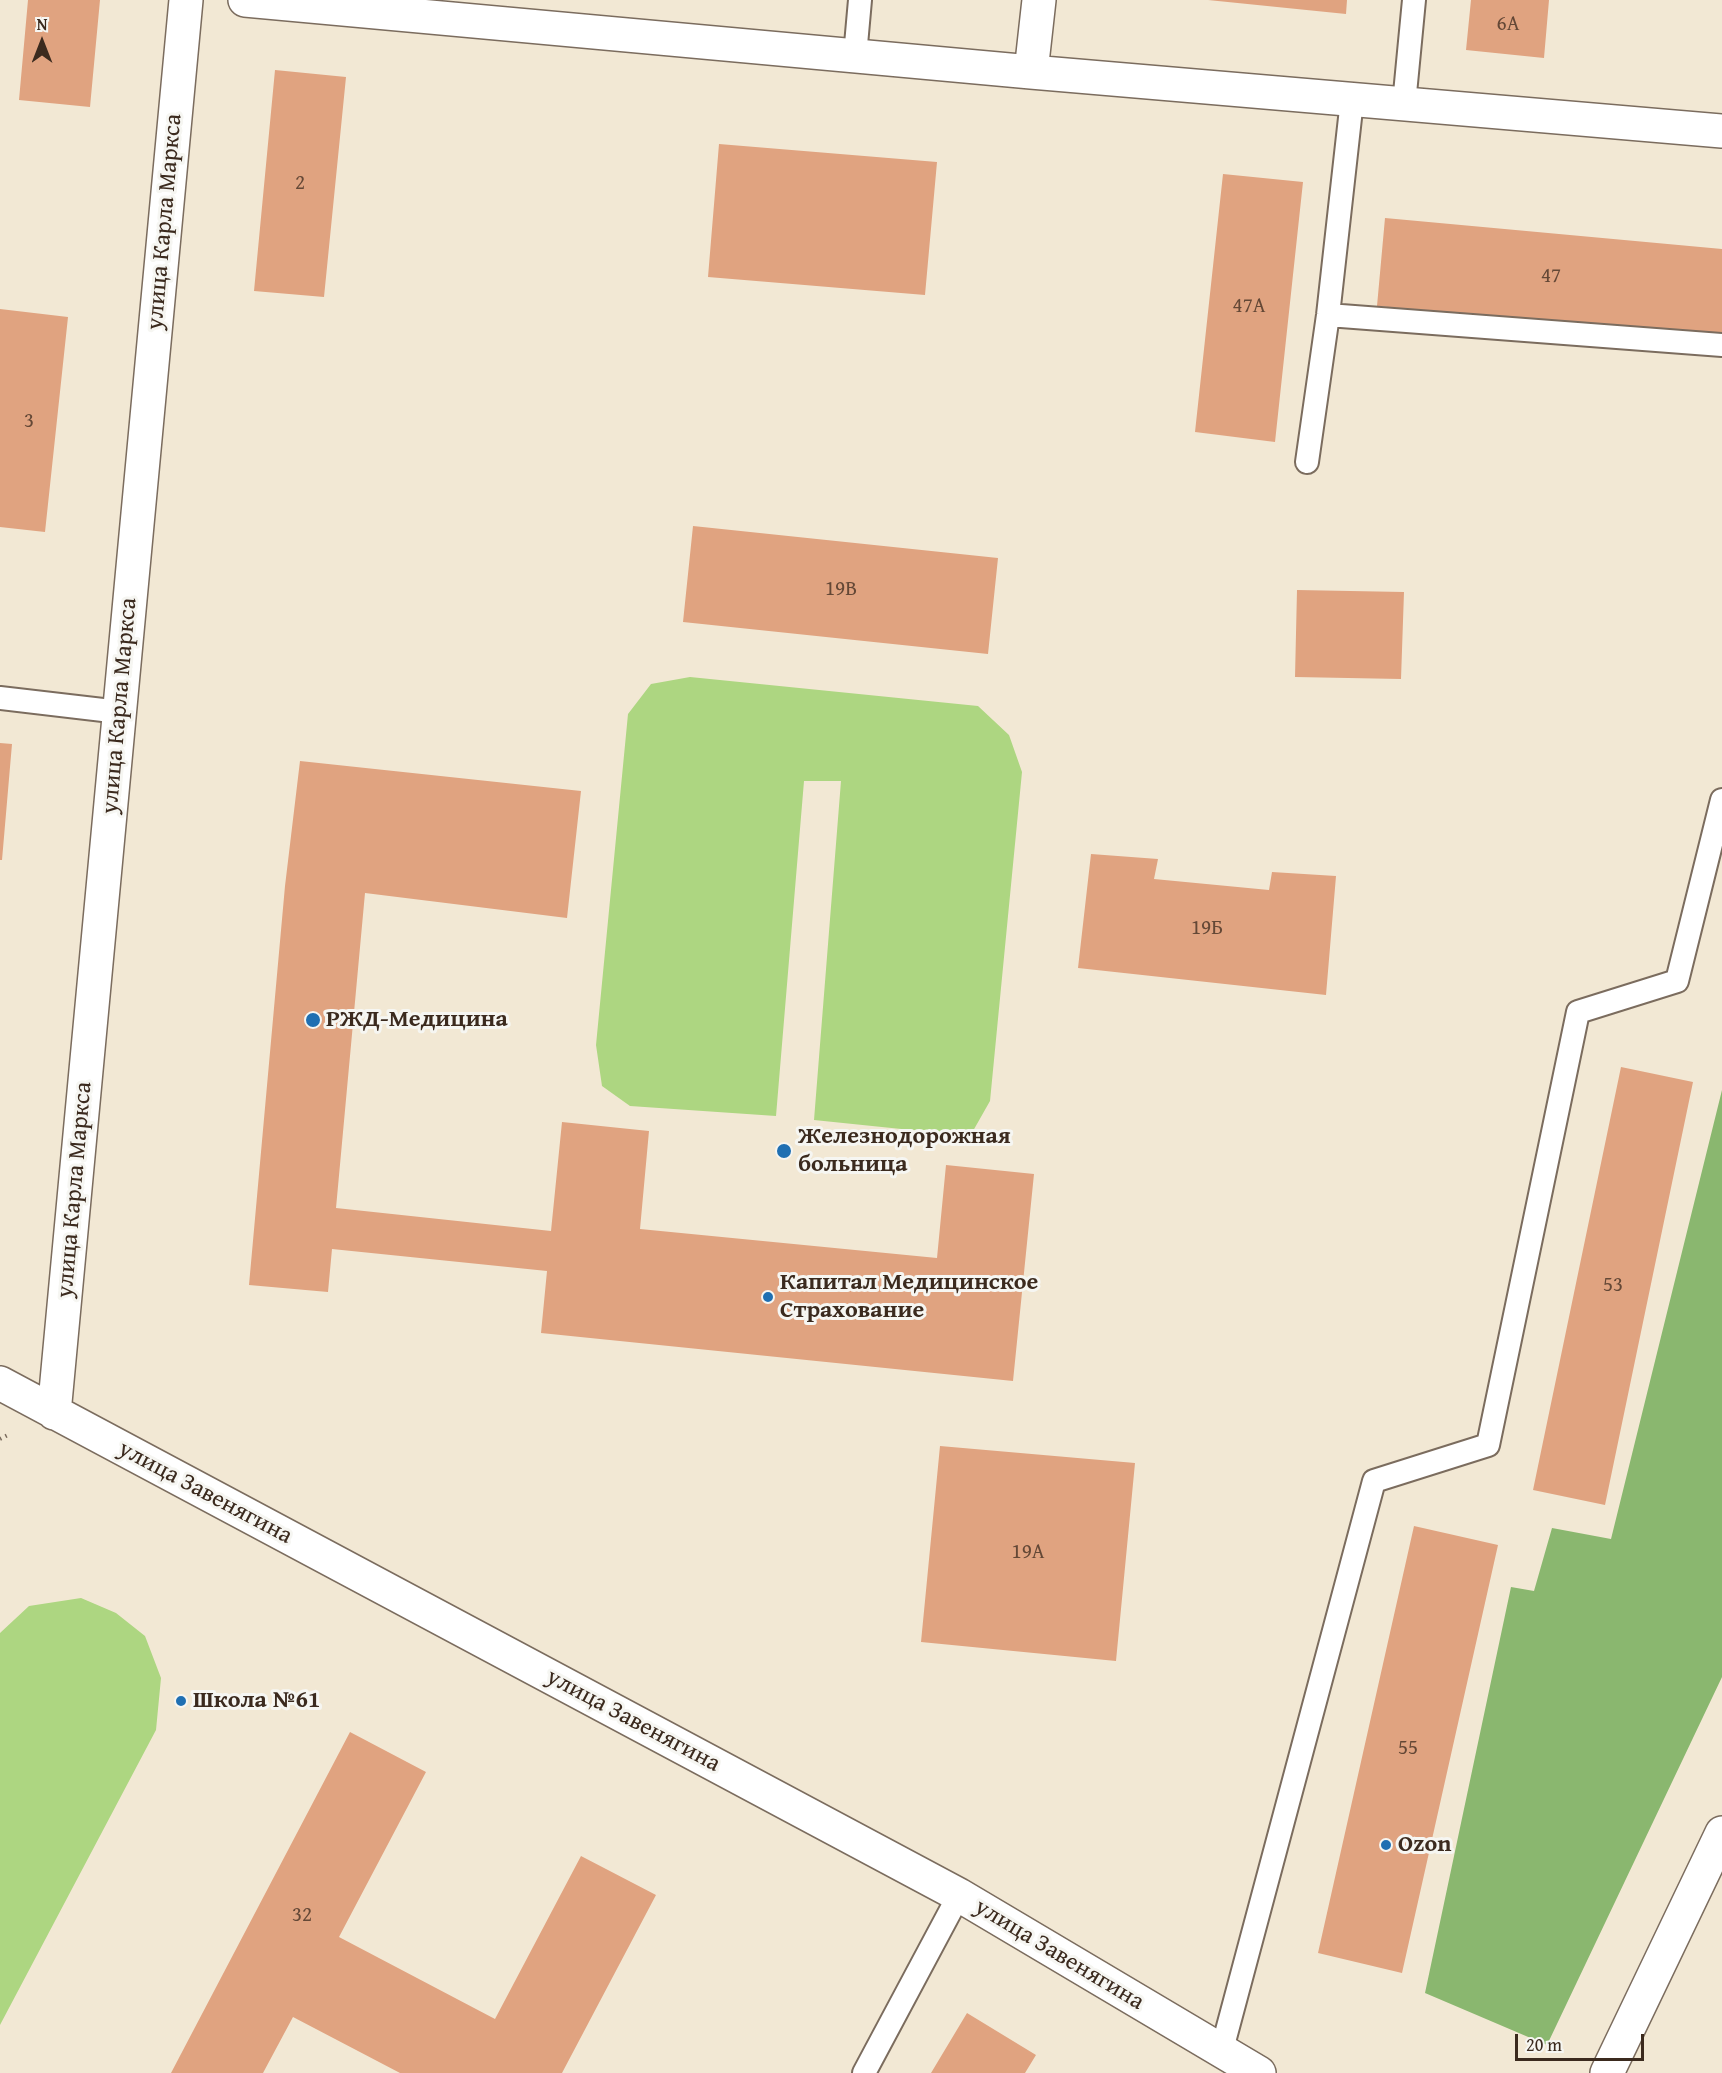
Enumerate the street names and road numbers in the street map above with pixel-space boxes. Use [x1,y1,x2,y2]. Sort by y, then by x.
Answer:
street label: улица Карла Маркса [141,113,189,331]
street label: улица Карла Маркса [96,597,144,815]
street label: улица Карла Маркса [51,1081,99,1299]
street label: улица Завенягина [113,1435,297,1551]
street label: улица Завенягина [541,1663,725,1779]
street label: улица Завенягина [969,1893,1149,2017]

